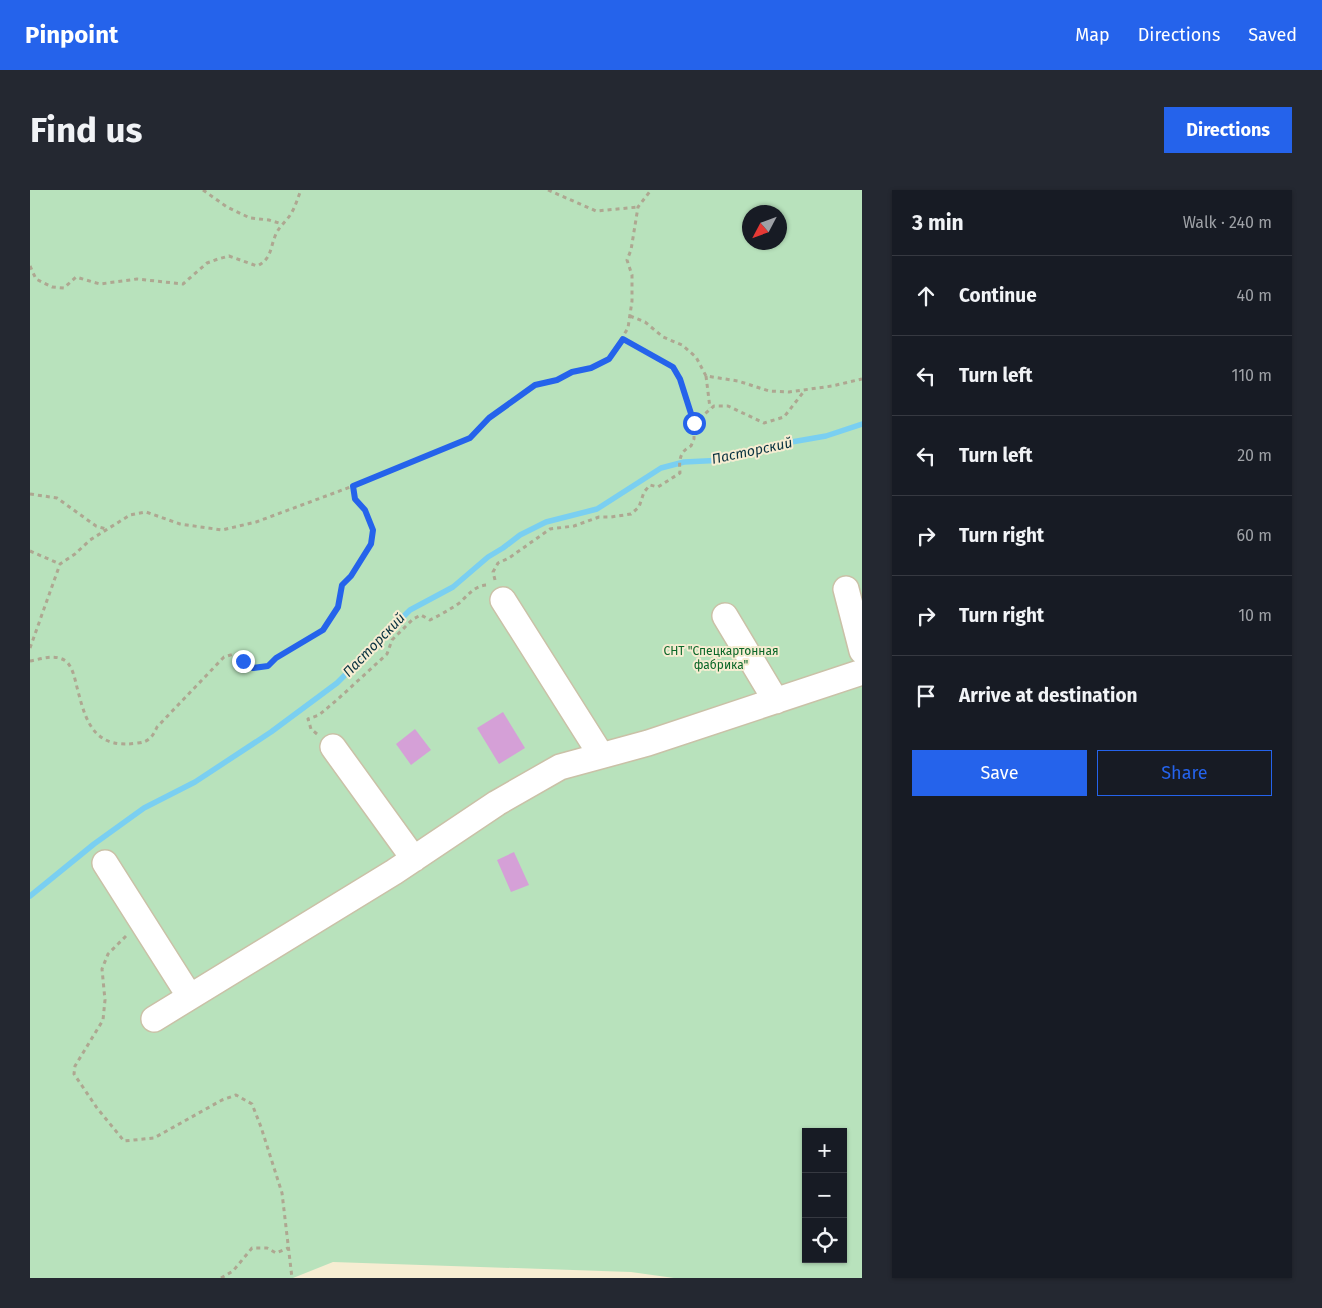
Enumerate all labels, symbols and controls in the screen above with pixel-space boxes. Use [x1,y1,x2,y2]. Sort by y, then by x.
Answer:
text: Pinpoint [25,21,118,49]
text: Map [1075,24,1110,46]
text: Directions [1138,24,1220,46]
text: Saved [1248,24,1297,46]
button: Directions [1164,107,1292,153]
text: Find us [30,109,142,151]
north arrow [742,205,787,250]
text: 3 min [912,210,964,236]
text: Walk · 240 m [1183,213,1272,232]
icon: ahead [912,282,940,310]
text: Continue [959,284,1037,307]
text: 40 m [1237,286,1272,305]
icon: left [912,362,940,390]
text: Turn left [959,364,1033,387]
text: 110 m [1231,366,1272,385]
route start [683,412,706,435]
water label: Пасторский [710,434,794,468]
icon: left [912,442,940,470]
text: Turn left [959,444,1033,467]
text: 20 m [1237,446,1272,465]
icon: right [912,522,940,550]
text: Turn right [959,524,1044,547]
text: 60 m [1237,526,1272,545]
icon: right [912,602,940,630]
text: Turn right [959,604,1044,627]
text: 10 m [1238,606,1272,625]
water label: Пасторский [339,610,409,680]
park label: СНТ "Спецкартонная фабрика" [663,644,779,672]
route end [232,650,255,673]
icon: arrive [912,682,940,710]
text: Arrive at destination [959,684,1138,707]
button: Save [912,750,1087,796]
button: Share [1097,750,1272,796]
map controls [802,1128,847,1263]
button: + [802,1128,847,1173]
button: − [802,1173,847,1218]
button: locate [802,1218,847,1263]

